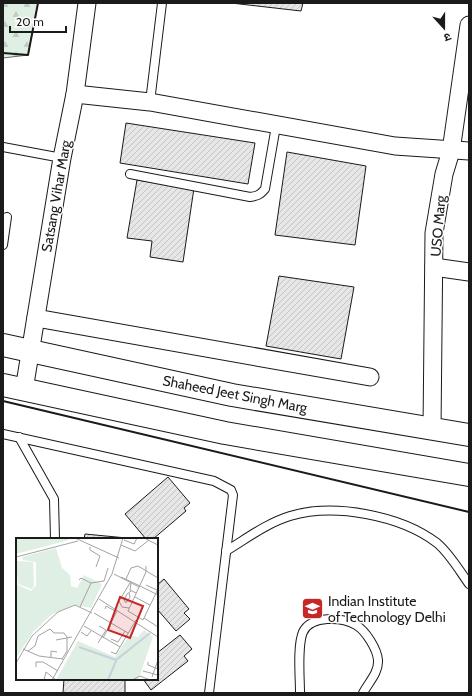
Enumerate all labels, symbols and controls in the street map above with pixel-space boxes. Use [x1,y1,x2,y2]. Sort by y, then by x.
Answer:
scale bar [10,8,66,34]
north arrow [424,8,464,48]
text: 20 m [16,14,44,29]
text: उ [442,30,453,45]
street label: Satsang Vihar Marg [37,138,75,253]
street label: USO Marg [426,194,450,257]
street label: Shaheed Jeet Singh Marg [161,371,310,417]
inset map [16,538,158,680]
place label: Indian Institute of Technology Delhi [328,592,446,626]
school or university icon: Indian Institute of Technology Delhi [300,596,326,622]

